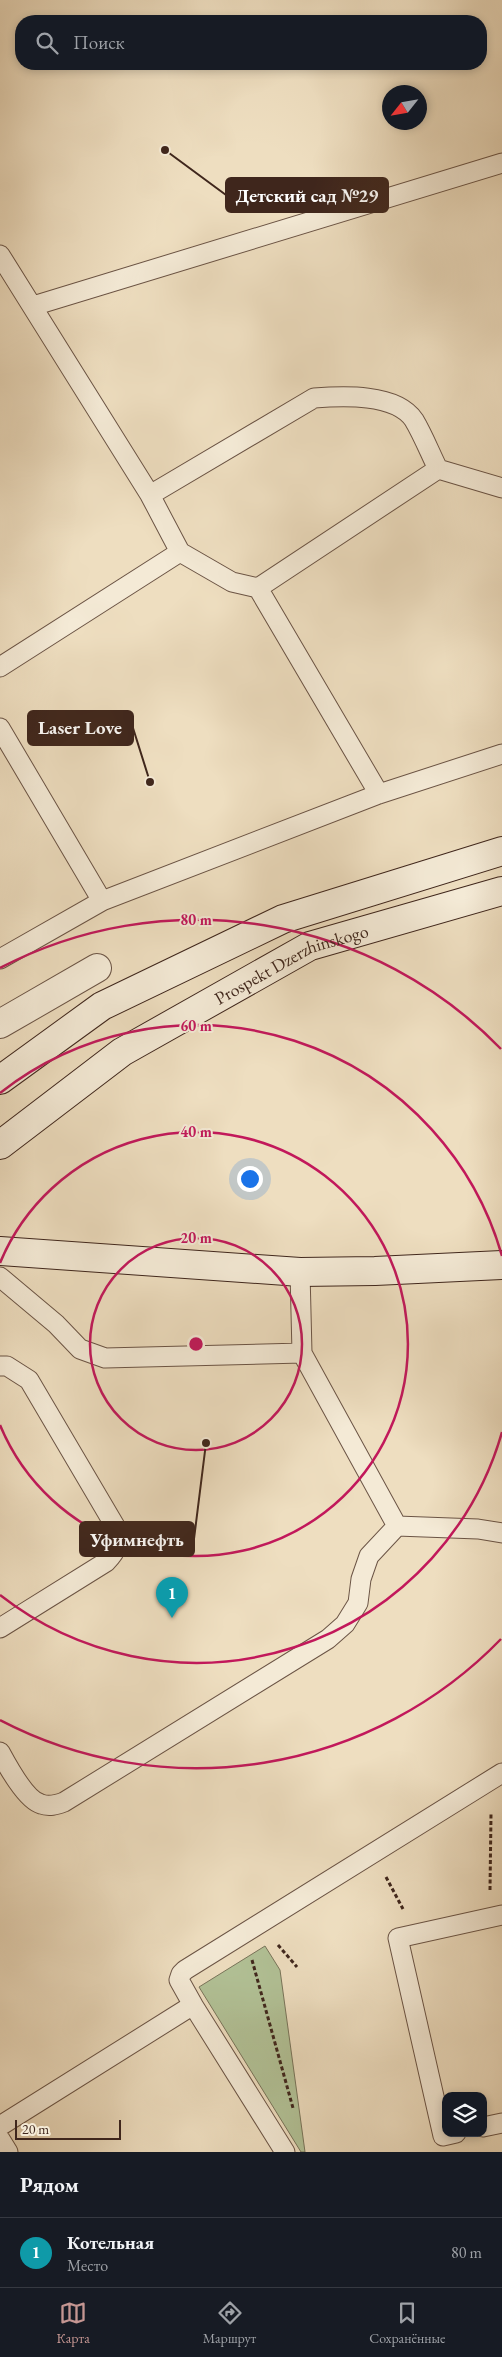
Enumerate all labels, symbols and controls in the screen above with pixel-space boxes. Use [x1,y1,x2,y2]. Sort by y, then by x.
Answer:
search box [15,15,487,70]
icon: search [33,29,61,57]
text: Поиск [73,30,125,55]
north arrow [382,85,427,130]
callout: Детский сад №29 [226,178,388,212]
text: Детский сад №29 [236,183,378,208]
callout: Laser Love [28,711,133,745]
text: Laser Love [38,715,122,740]
text: 80 m [180,910,212,929]
street label: Prospekt Dzerzhinskogo [210,918,371,1009]
text: 60 m [180,1016,212,1035]
text: 40 m [180,1122,212,1141]
your location [237,1166,263,1192]
text: 20 m [180,1228,212,1247]
centre of rings [187,1335,205,1353]
callout: Уфимнефть [80,1522,194,1556]
text: Уфимнефть [89,1527,184,1552]
pin: 1 [156,1577,188,1618]
map controls [442,2092,487,2137]
button: layers [442,2092,487,2137]
scale bar [15,2117,121,2140]
text: 20 m [22,2120,49,2138]
text: Рядом [20,2171,79,2198]
text: Котельная [67,2230,154,2255]
text: 1 [32,2242,40,2263]
text: 80 m [451,2242,482,2263]
text: Место [67,2255,108,2276]
tab: Карта [56,2299,90,2347]
tab: Маршрут [203,2299,256,2347]
tab: Сохранённые [369,2299,446,2347]

